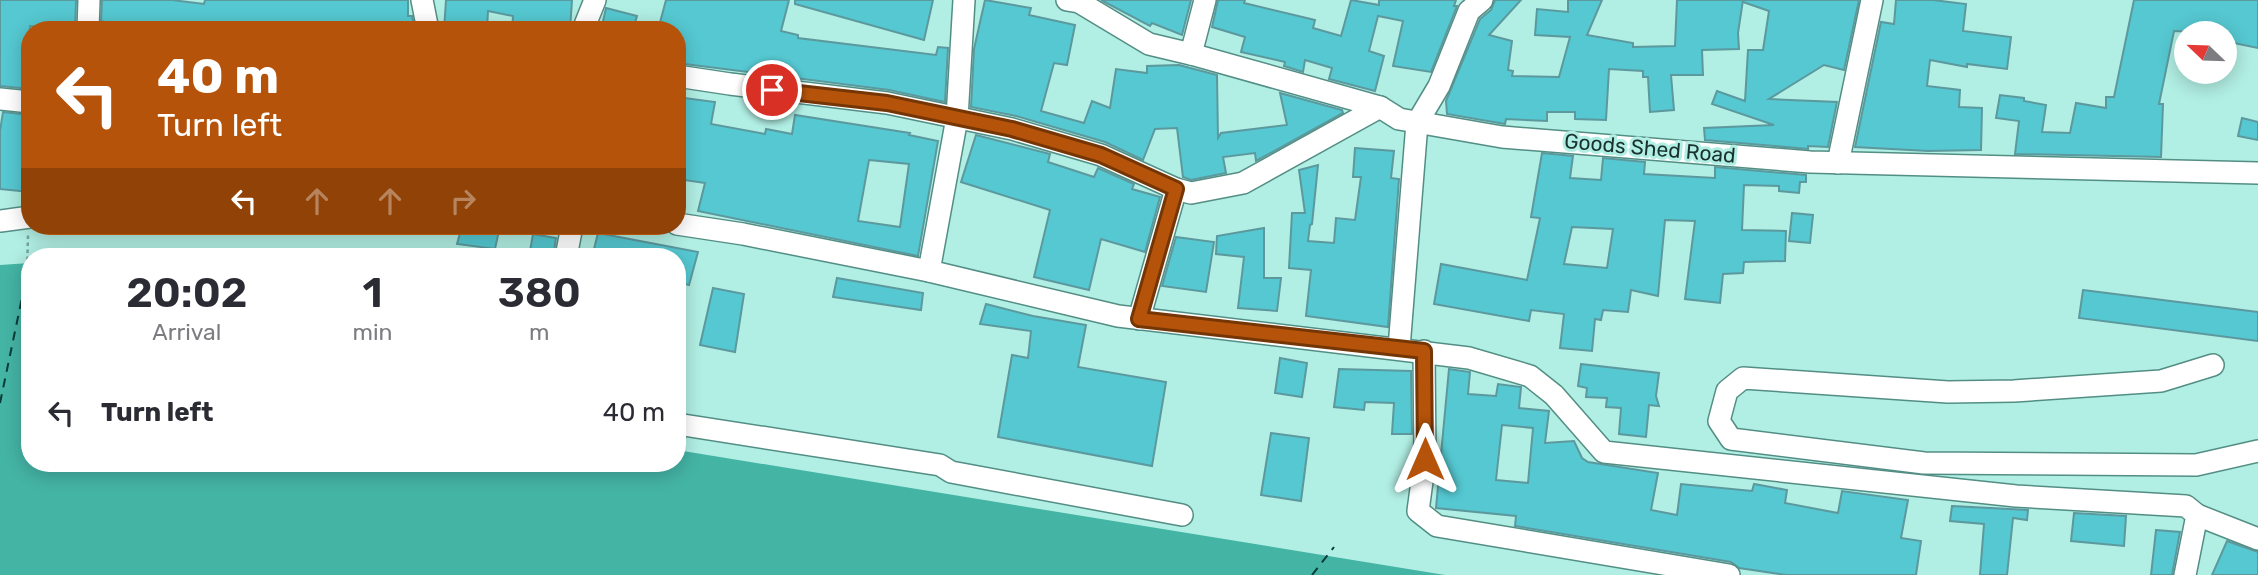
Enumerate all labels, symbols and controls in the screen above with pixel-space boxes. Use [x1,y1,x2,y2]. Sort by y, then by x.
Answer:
north arrow [2174,21,2236,84]
map controls [2174,21,2237,84]
text: 40 m [157,47,279,105]
icon: left [42,49,133,140]
pin [742,60,802,120]
icon: arrive [753,71,791,109]
text: Turn left [157,106,282,144]
street label: Goods Shed Road [1563,128,1737,168]
icon: left [225,182,263,220]
icon: ahead [298,182,336,220]
icon: ahead [371,182,409,220]
icon: right [444,182,482,220]
text: 20:02 [126,268,247,318]
text: 1 [363,268,383,318]
text: 380 [498,268,581,318]
text: Arrival [152,318,221,346]
text: min [353,318,393,346]
text: m [529,318,550,346]
icon: left [42,394,80,432]
text: Turn left [101,397,213,428]
text: 40 m [603,397,665,428]
position arrow [1388,422,1462,496]

